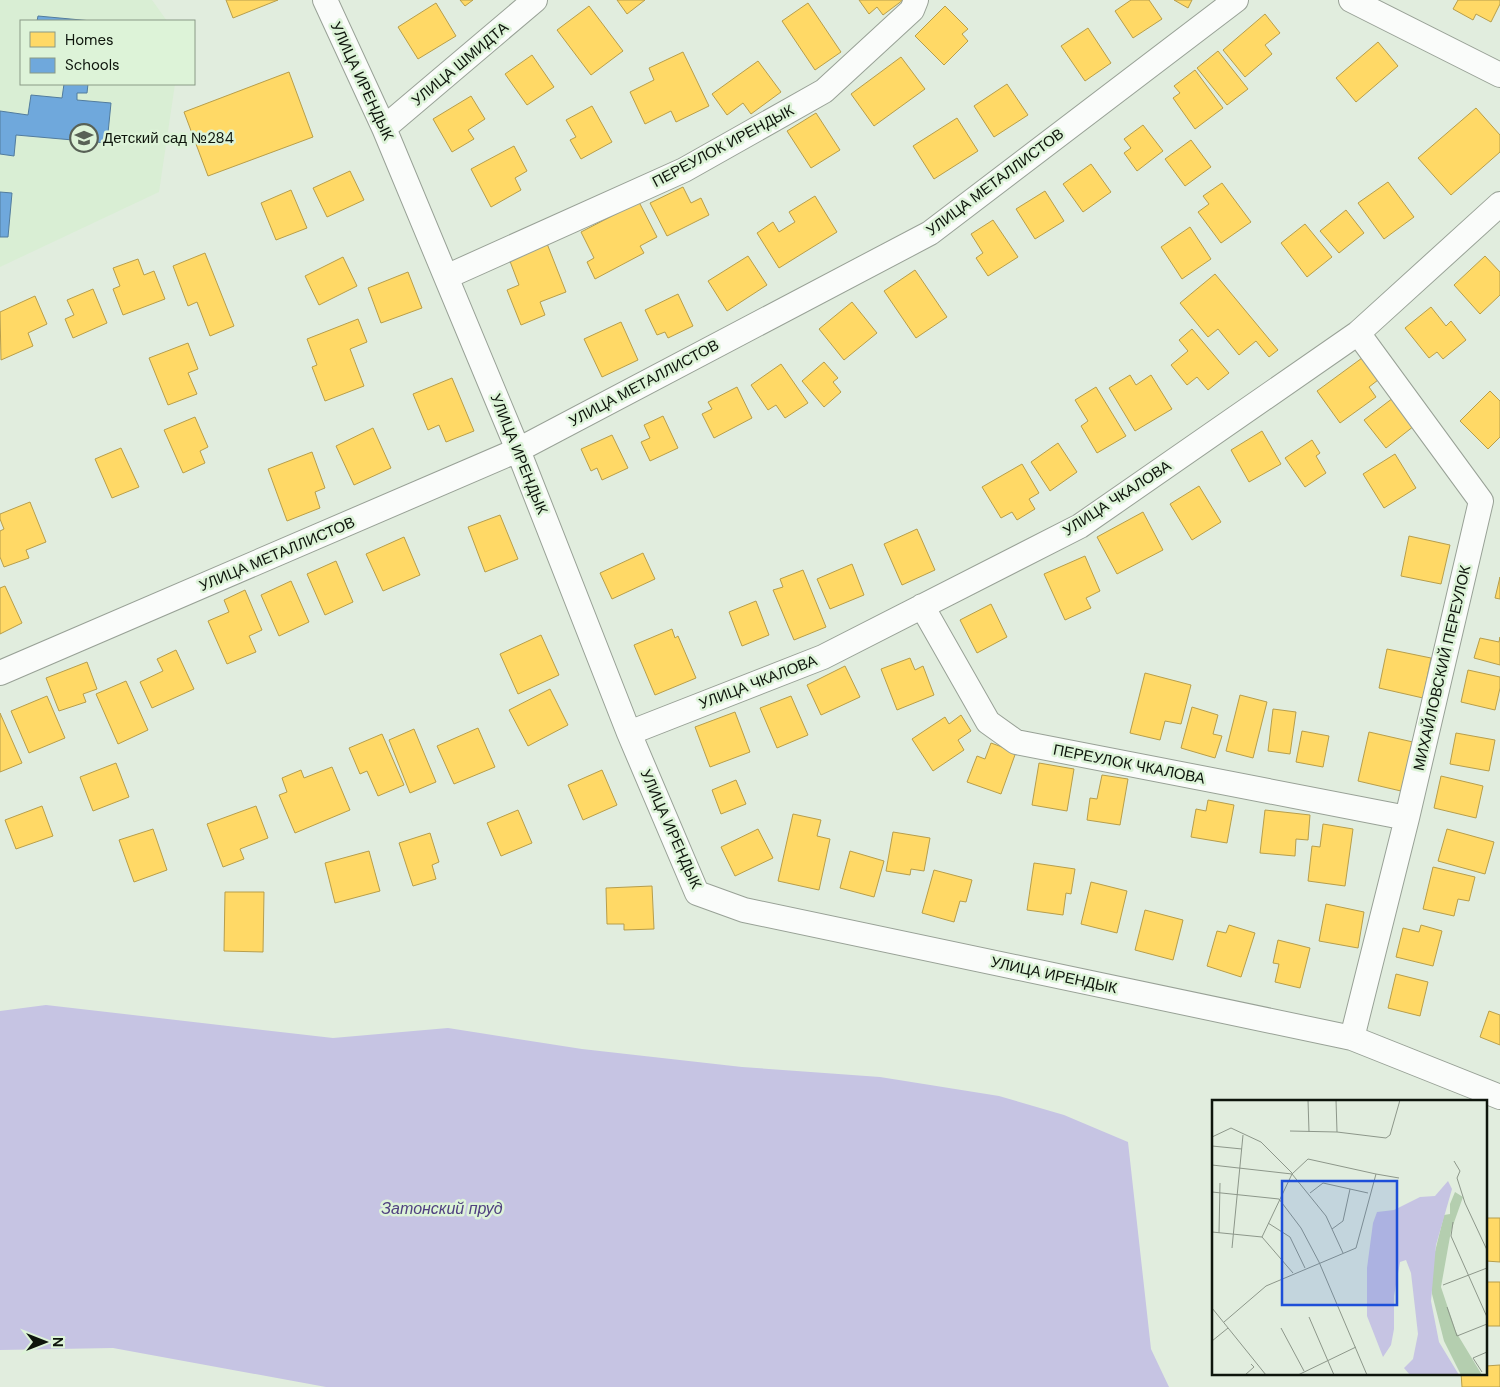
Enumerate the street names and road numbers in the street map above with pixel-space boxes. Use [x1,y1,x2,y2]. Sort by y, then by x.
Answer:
street label: УЛИЦА ШМИДТА [407,18,513,110]
street label: УЛИЦА ИРЕНДЫК [326,19,398,144]
street label: ПЕРЕУЛОК ИРЕНДЫК [649,100,798,192]
street label: УЛИЦА МЕТАЛЛИСТОВ [922,124,1068,240]
street label: УЛИЦА МЕТАЛЛИСТОВ [565,335,723,431]
street label: УЛИЦА ИРЕНДЫК [486,391,552,518]
street label: УЛИЦА ЧКАЛОВА [1059,456,1175,540]
street label: УЛИЦА МЕТАЛЛИСТОВ [196,512,358,596]
street label: МИХАЙЛОВСКИЙ ПЕРЕУЛОК [1409,563,1475,773]
street label: УЛИЦА ЧКАЛОВА [696,650,820,714]
street label: ПЕРЕУЛОК ЧКАЛОВА [1051,739,1207,789]
street label: УЛИЦА ИРЕНДЫК [636,766,706,892]
street label: УЛИЦА ИРЕНДЫК [989,952,1119,998]

